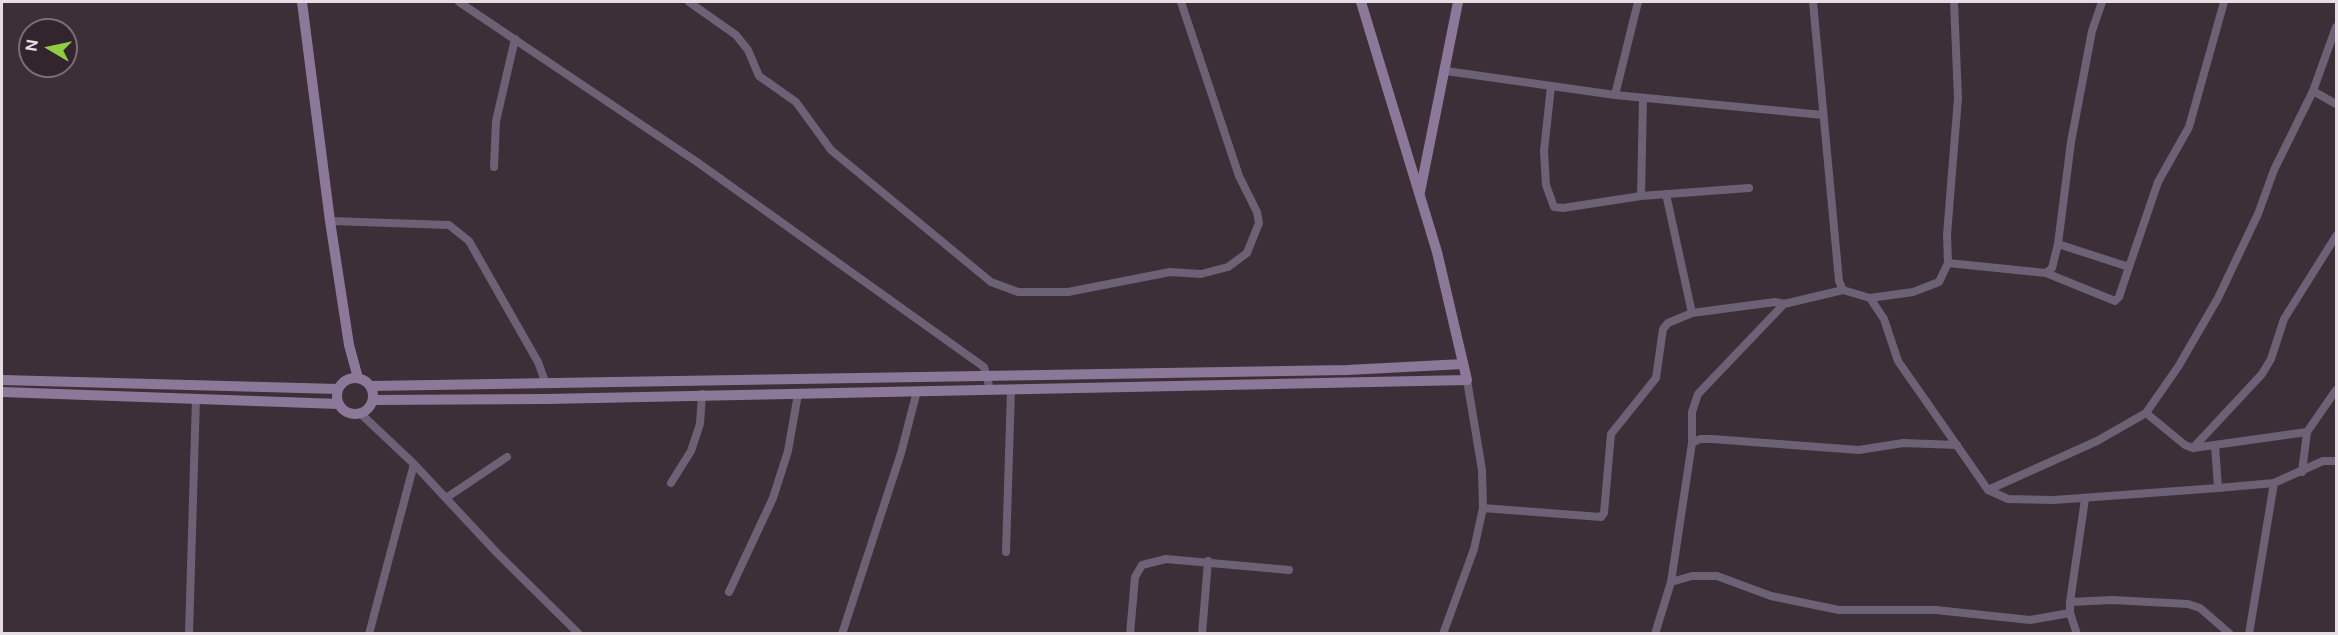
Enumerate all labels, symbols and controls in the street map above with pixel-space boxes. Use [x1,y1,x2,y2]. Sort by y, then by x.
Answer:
north arrow [18,18,78,78]
text: N [20,38,43,53]

